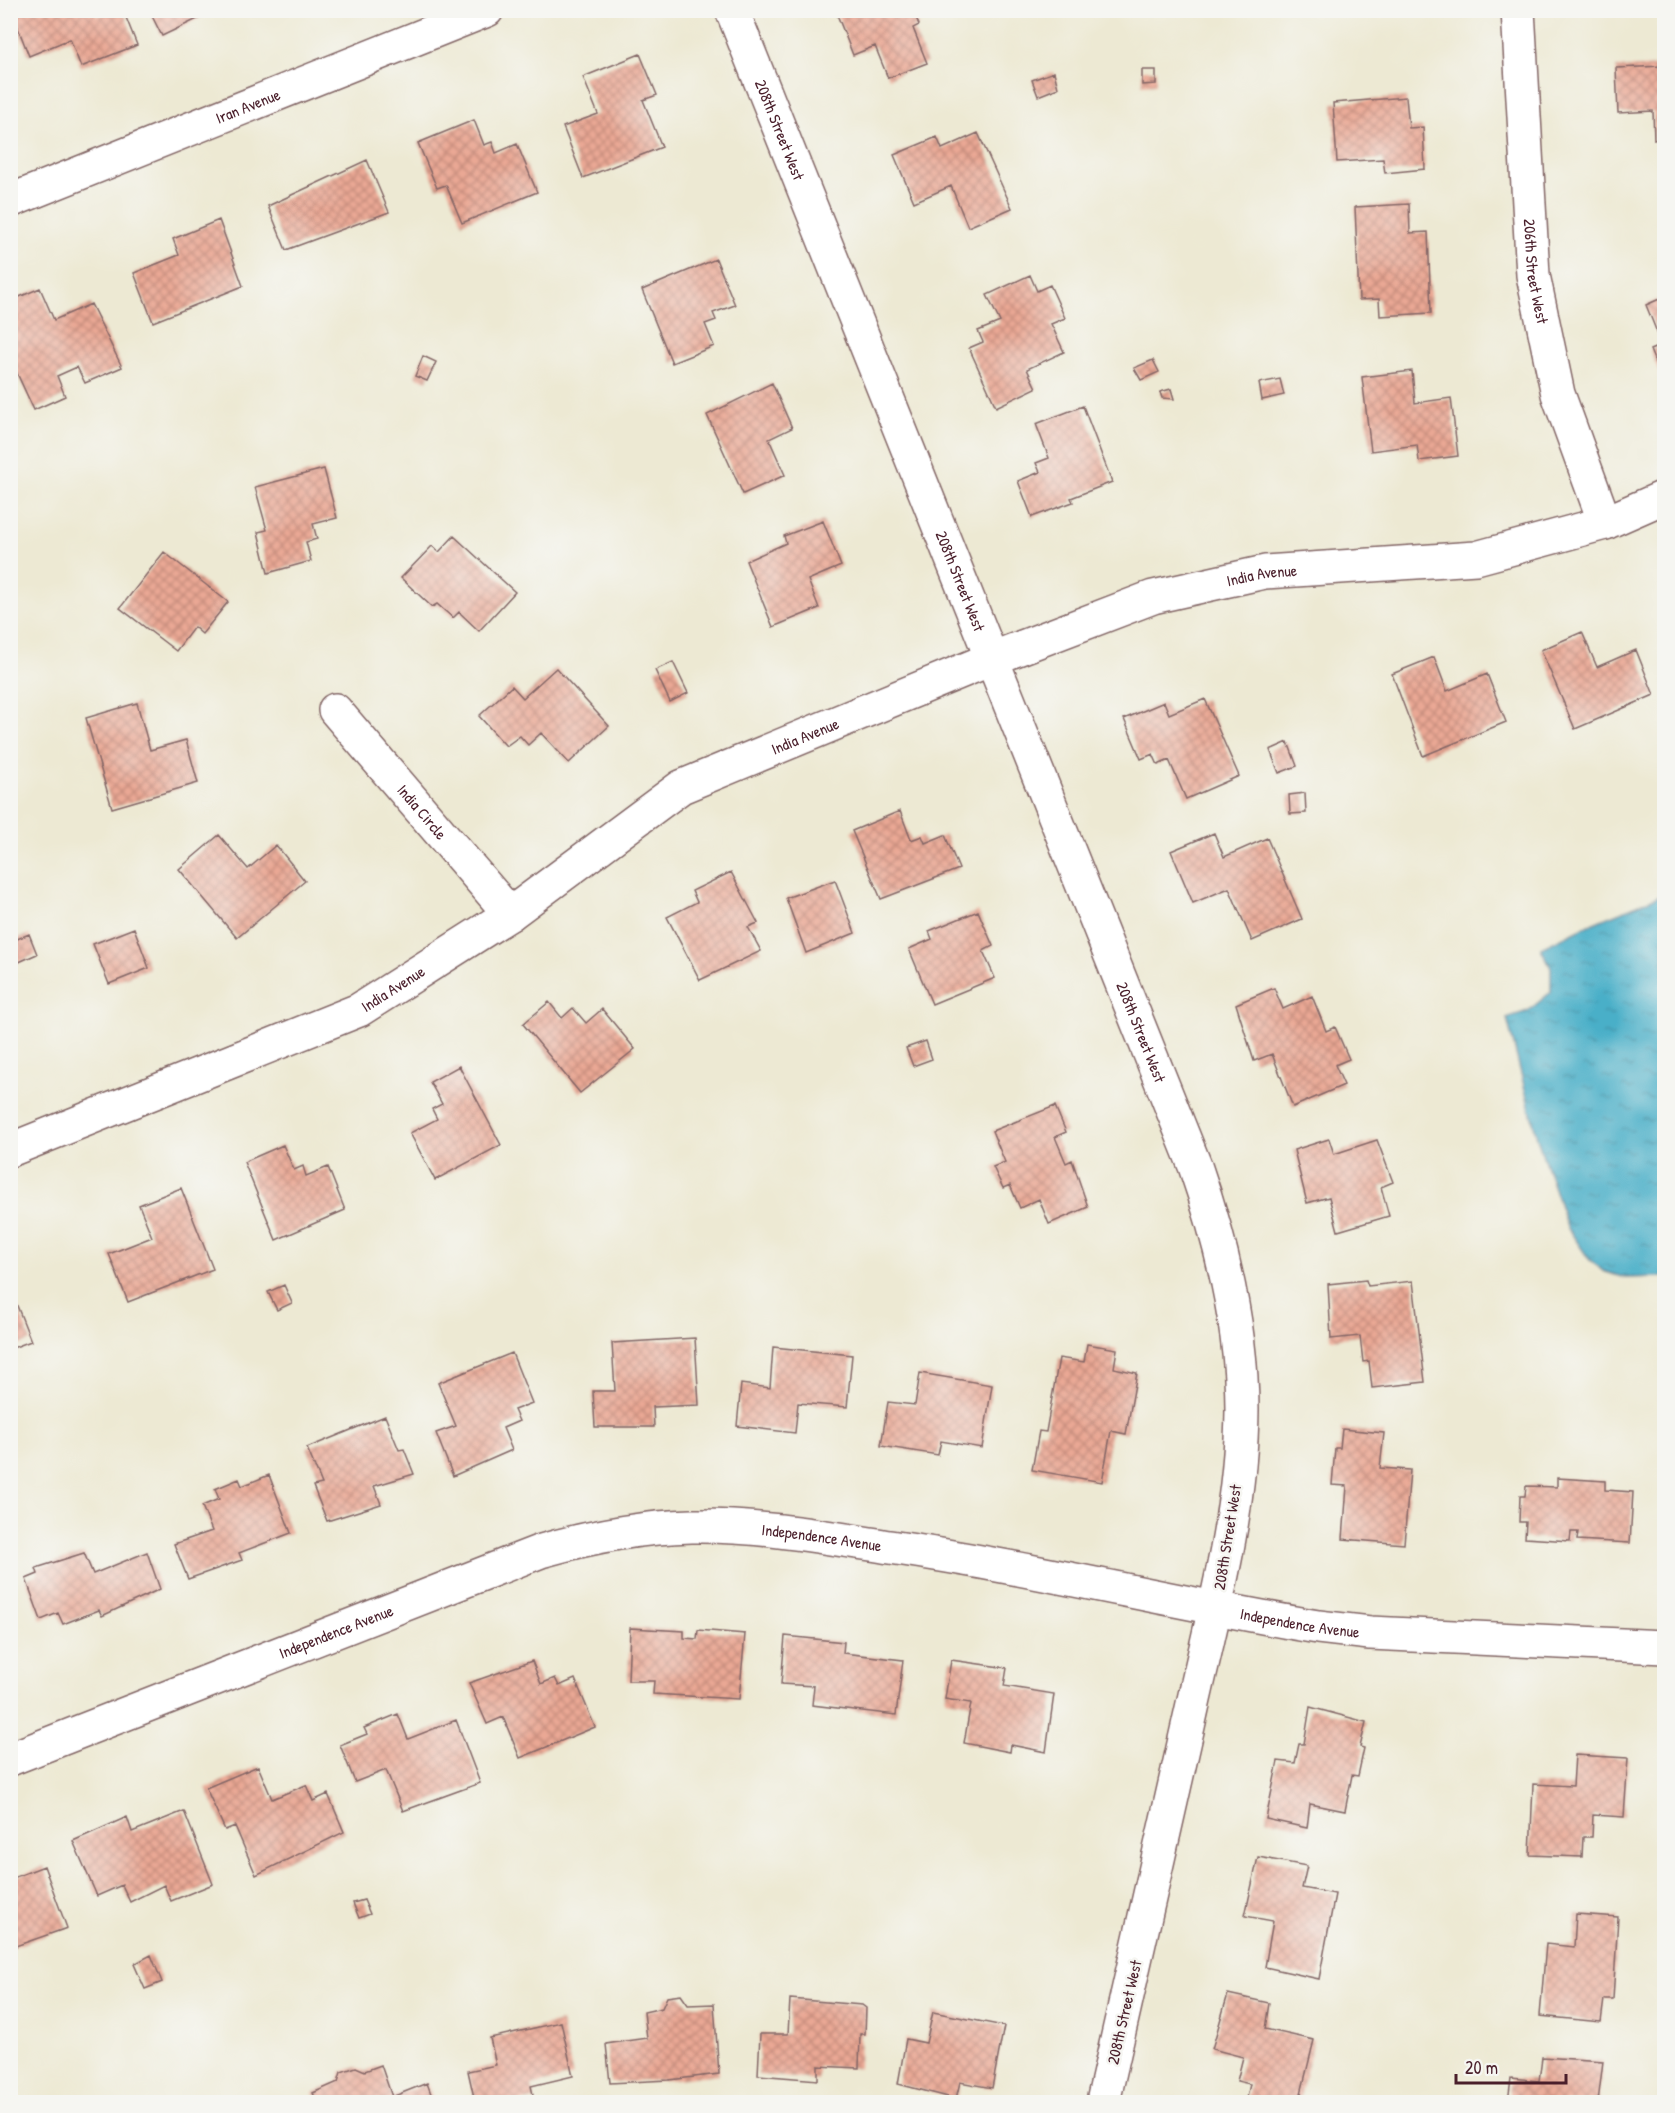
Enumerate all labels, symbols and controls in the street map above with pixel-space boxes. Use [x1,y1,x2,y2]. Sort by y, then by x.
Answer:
street label: 208th Street West [750,76,810,184]
street label: Iran Avenue [212,83,284,129]
street label: 206th Street West [1519,218,1554,326]
street label: 208th Street West [931,527,991,635]
street label: India Avenue [1224,559,1298,591]
street label: India Avenue [768,712,843,760]
street label: India Circle [392,779,453,844]
street label: India Avenue [357,960,429,1017]
street label: 208th Street West [1111,979,1172,1086]
street label: 208th Street West [1208,1482,1246,1591]
street label: Independence Avenue [761,1518,884,1557]
street label: Independence Avenue [276,1599,397,1664]
street label: Independence Avenue [1238,1602,1361,1643]
street label: 208th Street West [1101,1957,1147,2066]
scale bar [1456,2047,1566,2085]
text: 20 m [1465,2055,1498,2080]

